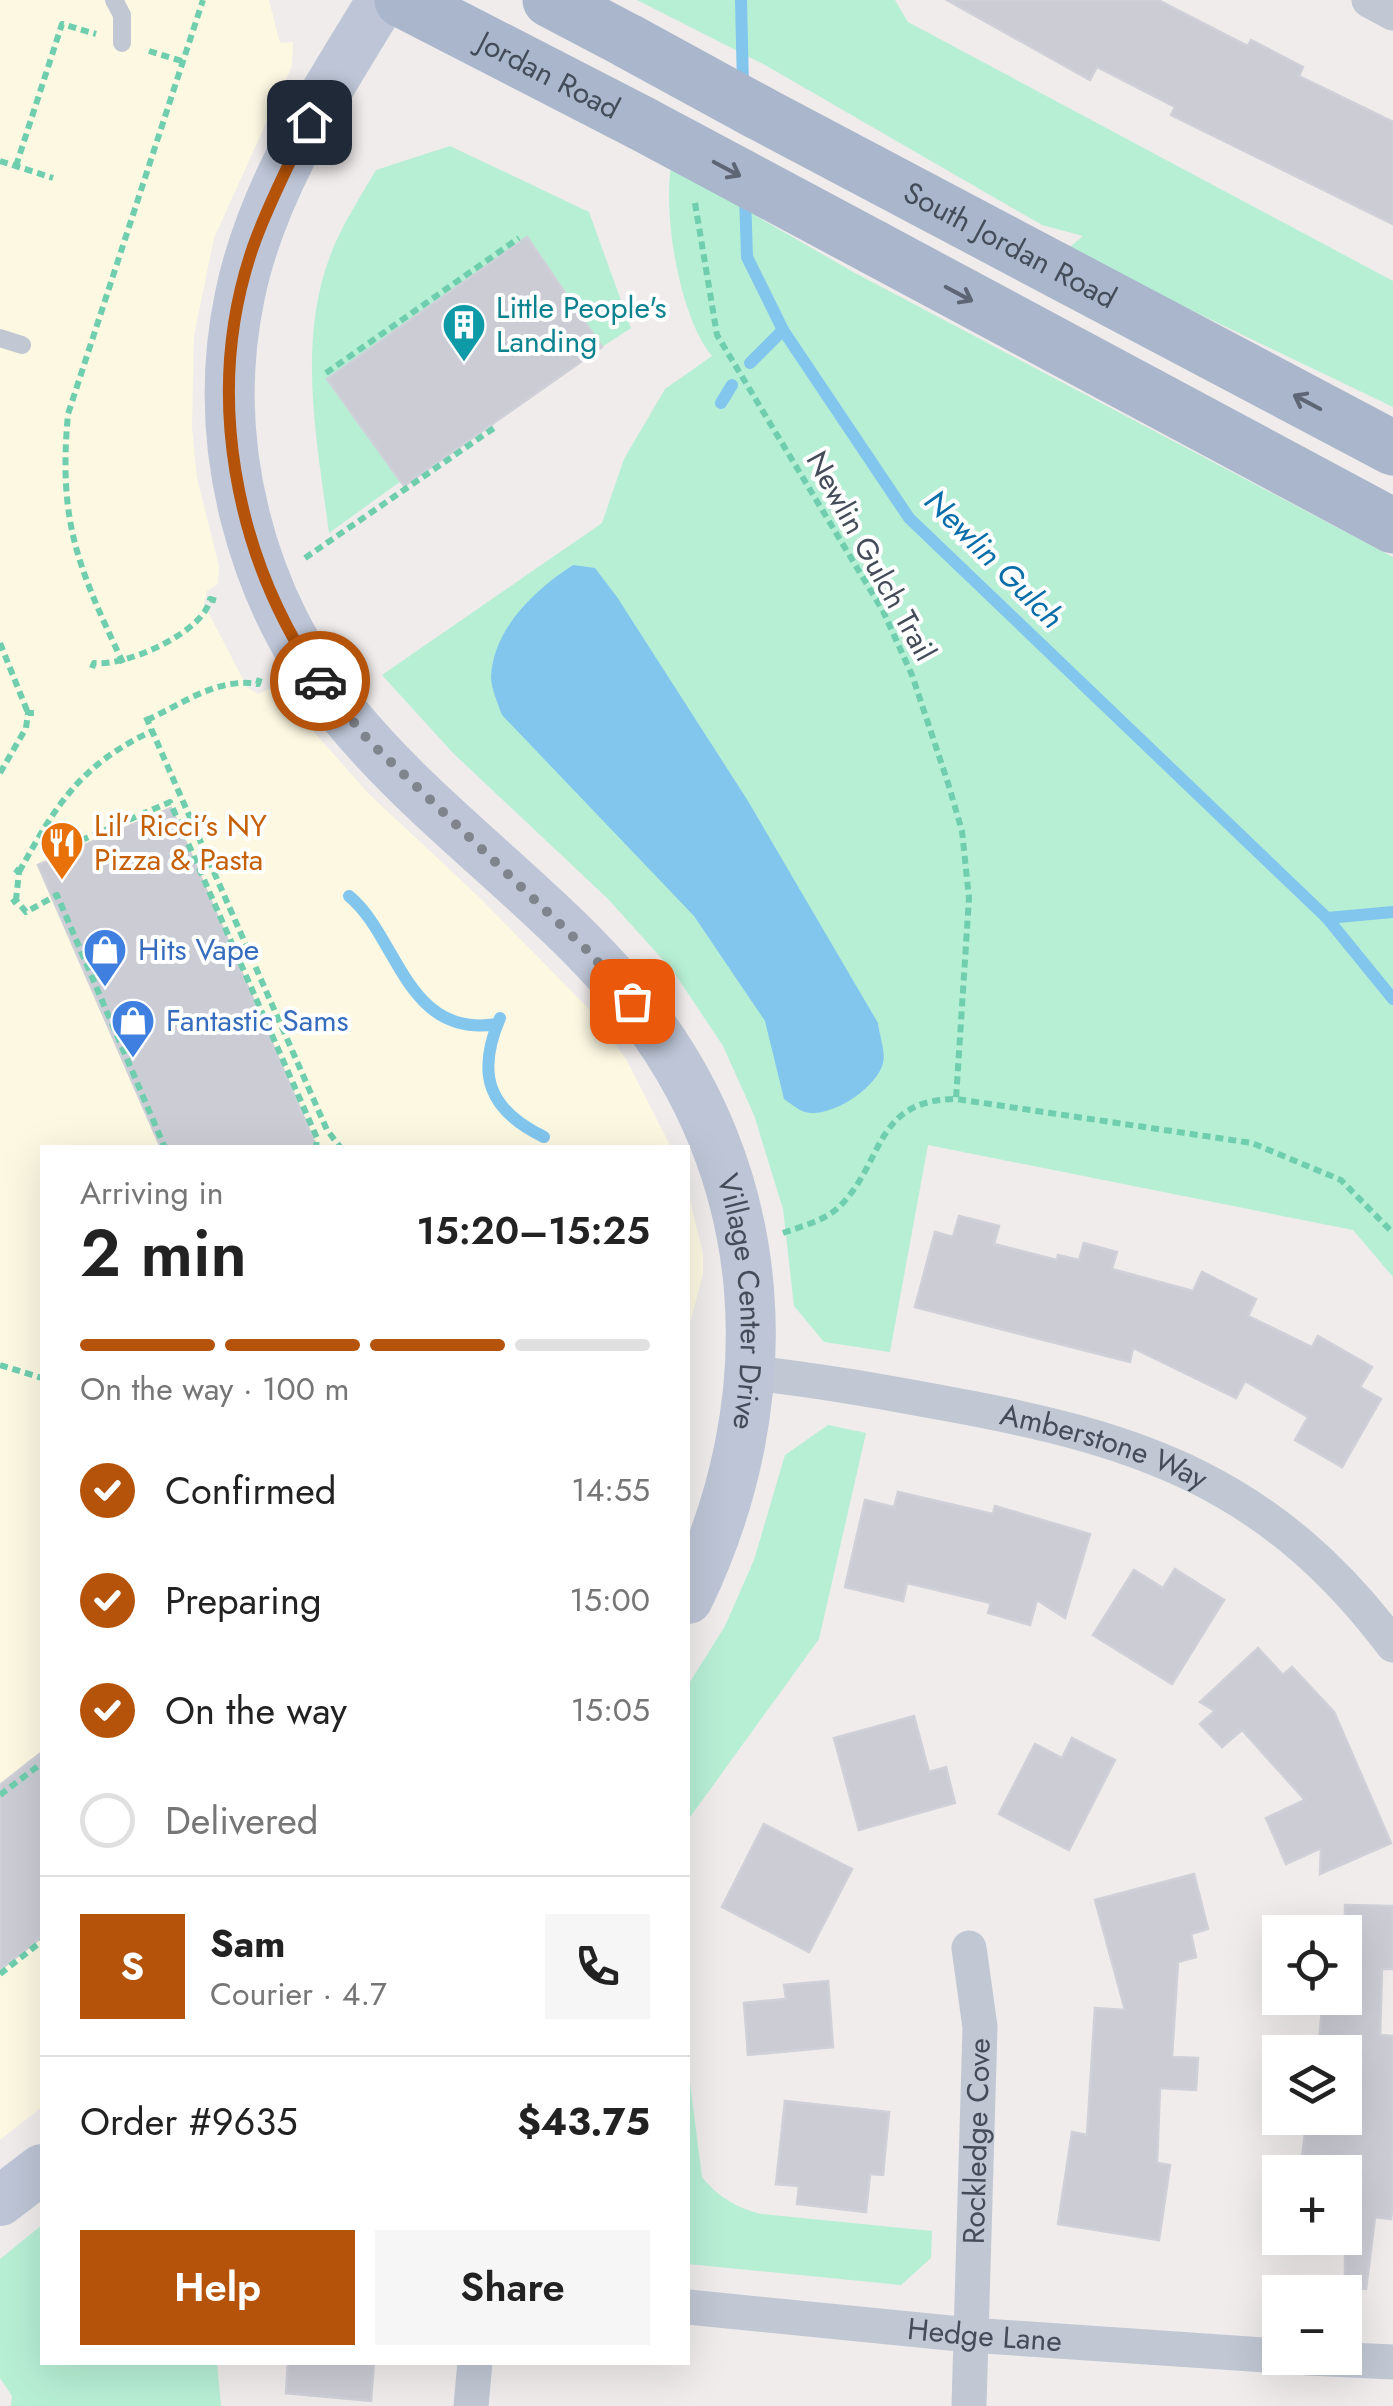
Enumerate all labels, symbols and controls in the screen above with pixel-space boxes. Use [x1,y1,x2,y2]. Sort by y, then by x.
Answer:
street label: Jordan Road [467,19,628,130]
pin [267,80,352,165]
icon: home [282,95,337,150]
one-way arrow [711,160,741,179]
street label: South Jordan Road [896,171,1124,319]
one-way arrow [944,284,974,304]
place label: Little People's Landing [496,286,667,363]
building icon: Little People's Landing [441,302,487,363]
one-way arrow [1292,392,1322,412]
street label: Newlin Gulch Trail [796,443,947,669]
water label: Newlin Gulch [914,479,1074,639]
courier [270,631,370,731]
icon: car [293,654,348,709]
place label: Lil’ Ricci’s NY Pizza & Pasta [94,804,267,881]
restaurant icon: Lil’ Ricci’s NY Pizza & Pasta [39,820,85,881]
shop icon: Hits Vape [82,927,128,988]
place label: Hits Vape [138,928,259,971]
pin [590,959,675,1044]
icon: bag [605,974,660,1029]
shop icon: Fantastic Sams [110,998,156,1059]
place label: Fantastic Sams [166,999,349,1042]
street label: Village Center Drive [706,1168,773,1433]
text: Arriving in [80,1170,224,1216]
text: 15:20–15:25 [417,1203,650,1258]
text: 2 min [80,1206,247,1300]
text: On the way · 100 m [80,1366,349,1412]
street label: Amberstone Way [996,1392,1216,1500]
icon: check [80,1463,135,1518]
text: Confirmed [165,1463,336,1518]
text: 14:55 [571,1467,650,1513]
icon: check [80,1573,135,1628]
text: Preparing [165,1573,322,1628]
text: 15:00 [570,1577,650,1623]
icon: check [80,1683,135,1738]
text: On the way [165,1683,347,1738]
text: 15:05 [571,1687,650,1733]
text: Delivered [165,1793,318,1848]
button: phone [545,1914,650,2019]
map controls [1262,1915,1362,2375]
button: locate [1262,1915,1362,2015]
text: Sam [210,1916,285,1971]
text: S [121,1939,144,1994]
text: Courier · 4.7 [210,1971,387,2017]
button: layers [1262,2035,1362,2135]
street label: Rockledge Cove [952,2037,1001,2245]
text: Order #9635 [80,2094,298,2149]
text: $43.75 [517,2094,650,2149]
button: + [1262,2155,1362,2255]
button: Help [80,2230,355,2345]
button: Share [375,2230,650,2345]
button: − [1262,2275,1362,2375]
street label: Hedge Lane [905,2307,1063,2362]

